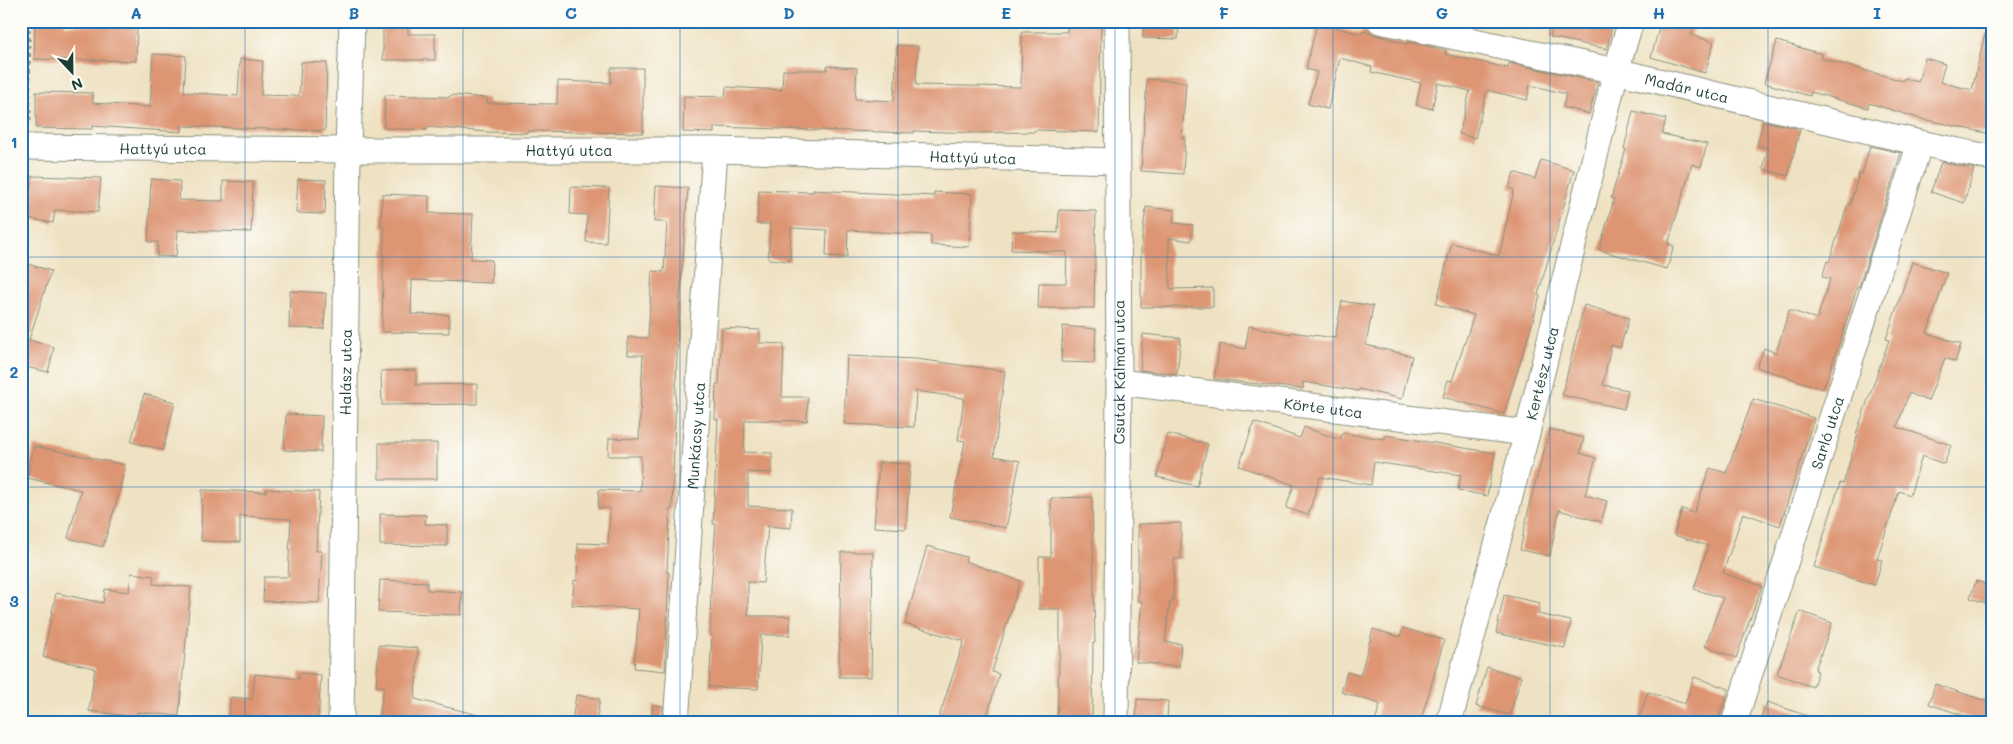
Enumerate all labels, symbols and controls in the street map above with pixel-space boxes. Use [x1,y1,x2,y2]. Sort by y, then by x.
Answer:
text: A [130,2,142,23]
text: B [349,2,359,23]
text: C [565,2,577,23]
text: D [783,2,795,23]
text: E [1001,2,1011,23]
text: F [1219,2,1229,23]
text: G [1436,2,1448,23]
text: H [1653,2,1665,23]
text: I [1873,2,1881,23]
north arrow [48,48,98,98]
street label: Madár utca [1643,68,1731,107]
text: N [69,74,86,95]
text: 1 [10,131,18,152]
street label: Hattyú utca [119,138,207,159]
street label: Hattyú utca [525,140,613,160]
street label: Hattyú utca [929,146,1017,168]
street label: Csutak Kálmán utca [1108,300,1129,444]
street label: Kertész utca [1521,324,1563,422]
street label: Halász utca [335,329,356,415]
text: 2 [10,361,19,382]
street label: Munkácsy utca [682,381,709,490]
street label: Körte utca [1283,393,1364,422]
street label: Sarló utca [1806,393,1848,472]
text: 3 [9,590,19,611]

